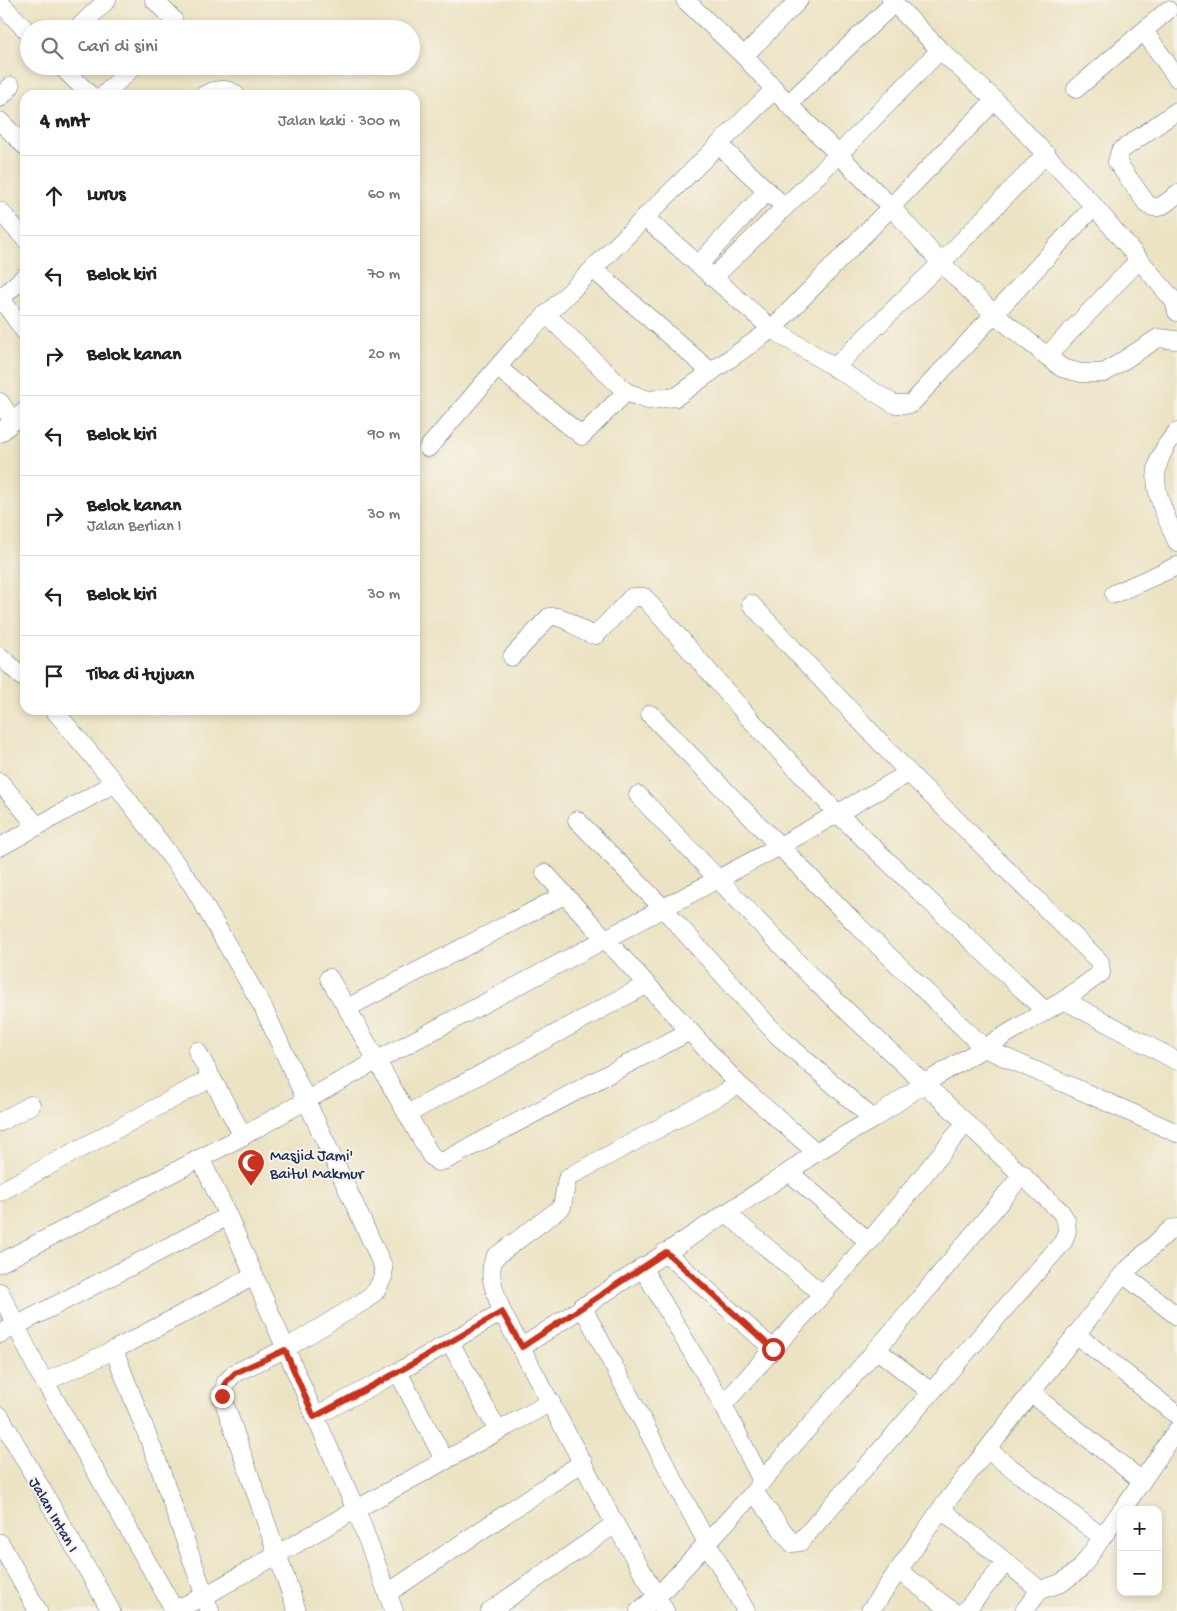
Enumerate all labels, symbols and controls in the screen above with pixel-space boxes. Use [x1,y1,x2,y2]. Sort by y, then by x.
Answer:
search box [20,20,420,75]
icon: search [38,34,66,62]
text: Cari di sini [78,36,158,59]
text: 4 mnt [40,110,88,135]
text: Jalan kaki · 300 m [278,113,400,132]
icon: ahead [40,182,68,210]
text: Lurus [87,184,126,207]
text: 60 m [368,186,400,205]
icon: left [40,262,68,290]
text: Belok kiri [87,264,157,287]
text: 70 m [367,266,400,285]
icon: right [40,342,68,370]
text: Belok kanan [87,344,181,367]
text: 20 m [368,346,400,365]
icon: left [40,422,68,450]
text: Belok kiri [87,424,157,447]
text: 90 m [368,426,400,445]
text: Belok kanan [87,495,181,518]
icon: right [40,502,68,530]
text: 30 m [367,506,400,525]
text: Jalan Berlian I [87,518,181,537]
icon: left [40,582,68,610]
text: Belok kiri [87,584,157,607]
text: 30 m [367,586,400,605]
icon: arrive [40,662,68,690]
text: Tiba di tujuan [87,664,194,687]
mosque icon: Masjid Jami' Baitul Makmur [236,1148,266,1187]
place label: Masjid Jami' Baitul Makmur [269,1148,365,1185]
route start [762,1338,785,1361]
route end [211,1385,234,1408]
street label: Jalan Intan I [23,1475,81,1557]
map controls [1117,1506,1162,1596]
button: + [1117,1506,1162,1551]
button: − [1117,1551,1162,1596]

